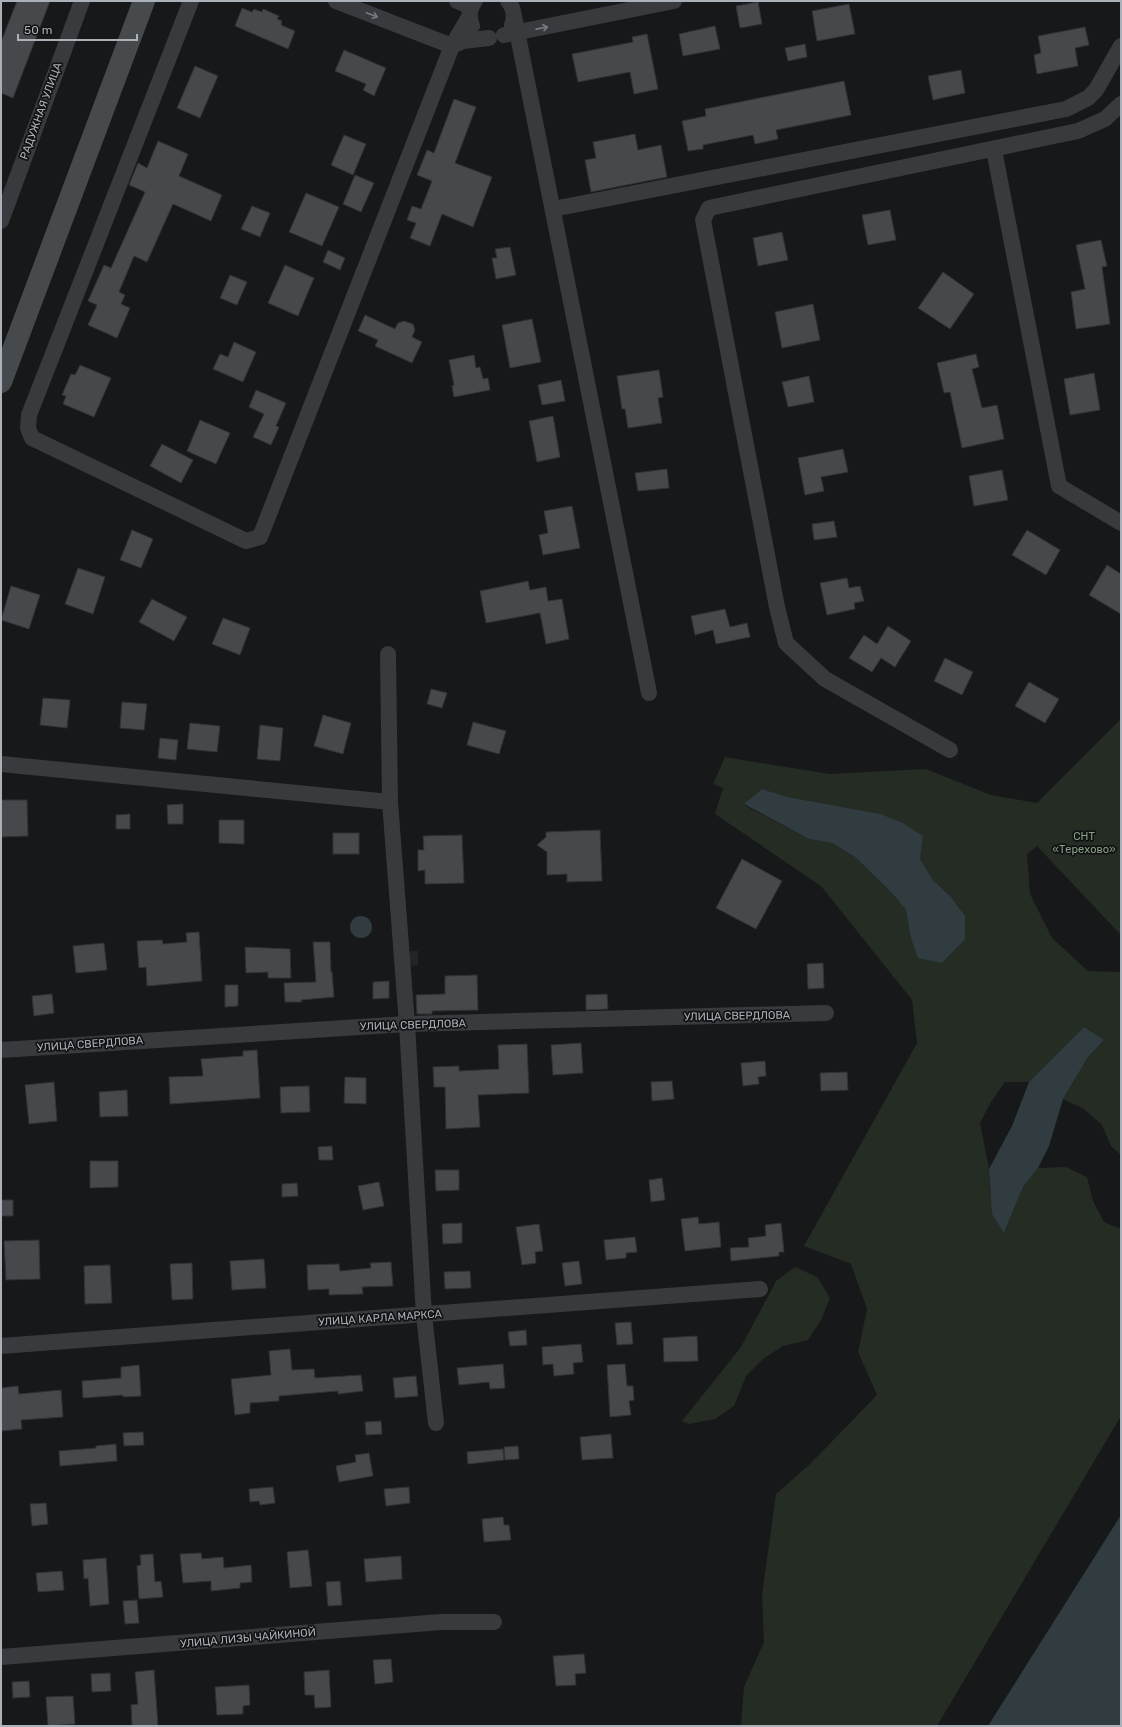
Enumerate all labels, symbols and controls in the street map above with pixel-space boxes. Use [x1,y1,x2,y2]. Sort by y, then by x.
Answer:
one-way arrow [366,11,378,19]
scale bar [18,16,137,42]
text: 50 m [24,23,52,37]
one-way arrow [535,23,548,31]
street label: РАДУЖНАЯ УЛИЦА [17,60,65,161]
park label: СНТ «Терехово» [1052,830,1116,856]
street label: УЛИЦА СВЕРДЛОВА [684,1009,791,1023]
street label: УЛИЦА СВЕРДЛОВА [360,1017,467,1033]
street label: УЛИЦА СВЕРДЛОВА [37,1034,144,1054]
street label: УЛИЦА КАРЛА МАРКСА [318,1307,443,1329]
street label: УЛИЦА ЛИЗЫ ЧАЙКИНОЙ [180,1626,316,1650]

